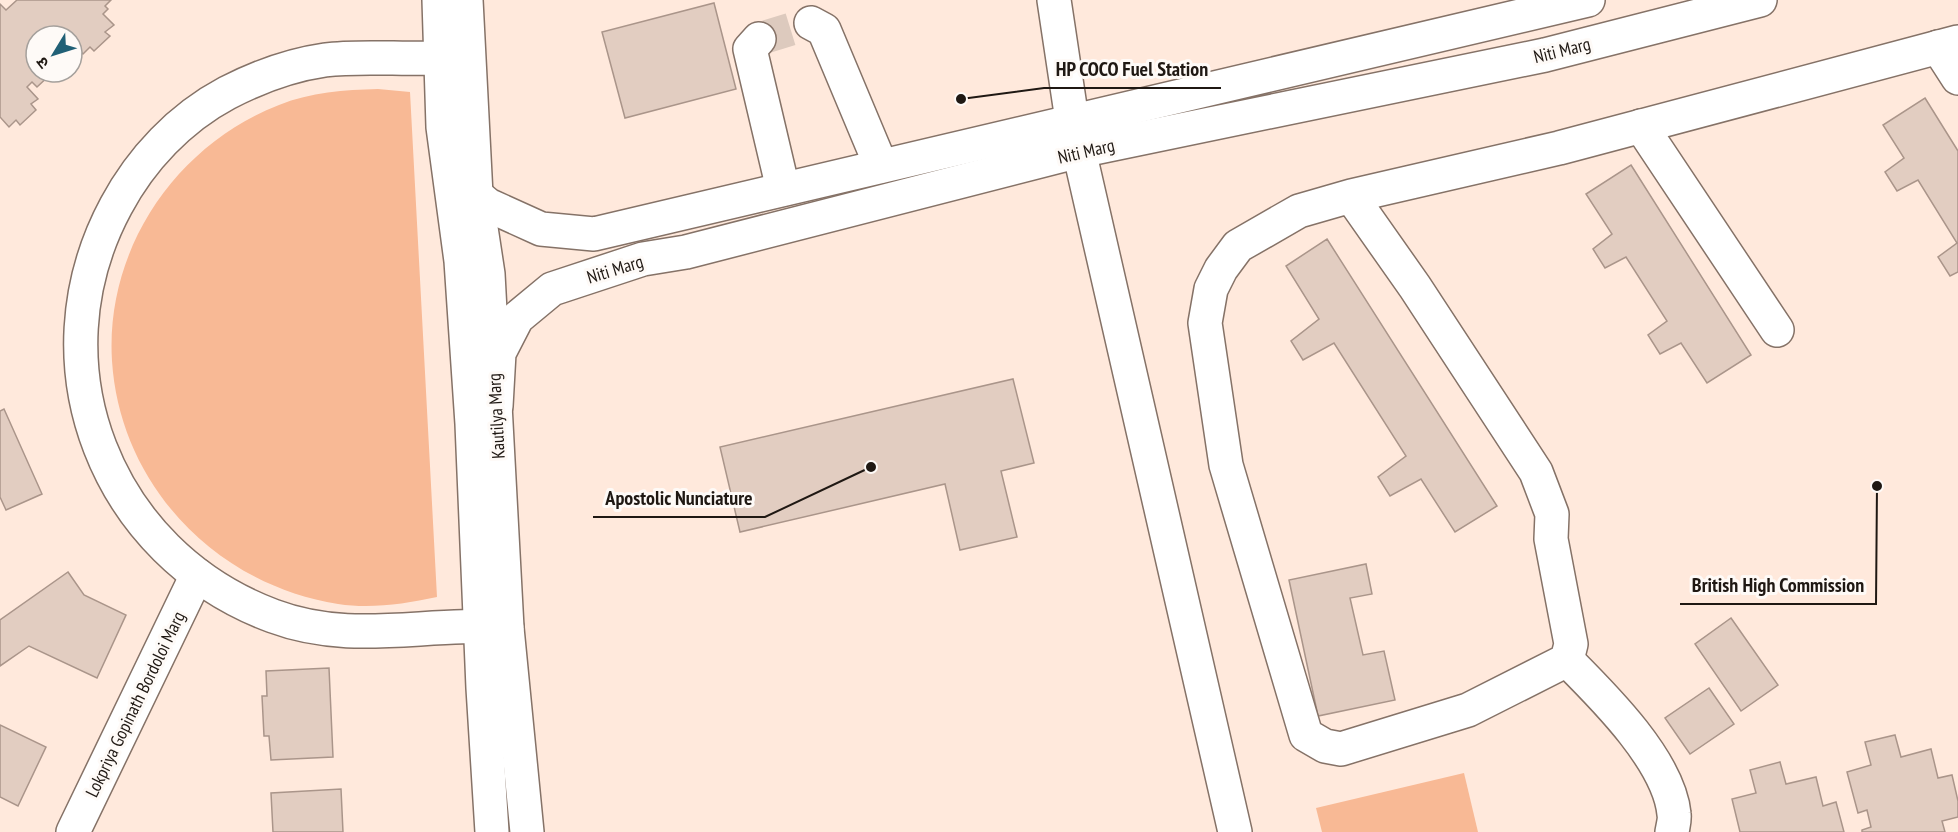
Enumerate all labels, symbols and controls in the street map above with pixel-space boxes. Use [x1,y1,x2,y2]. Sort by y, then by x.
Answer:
north arrow [24,24,84,84]
street label: Niti Marg [1531,32,1593,68]
callout: HP COCO Fuel Station [1044,50,1221,88]
text: उ [31,53,53,73]
text: HP COCO Fuel Station [1056,56,1208,82]
street label: Niti Marg [1055,133,1117,169]
street label: Niti Marg [584,250,646,288]
street label: Kautilya Marg [482,373,510,459]
callout: Apostolic Nunciature [593,479,765,517]
text: Apostolic Nunciature [604,485,753,511]
callout: British High Commission [1680,566,1876,604]
text: British High Commission [1692,572,1864,598]
street label: Lokpriya Gopinath Bordoloi Marg [80,607,190,801]

